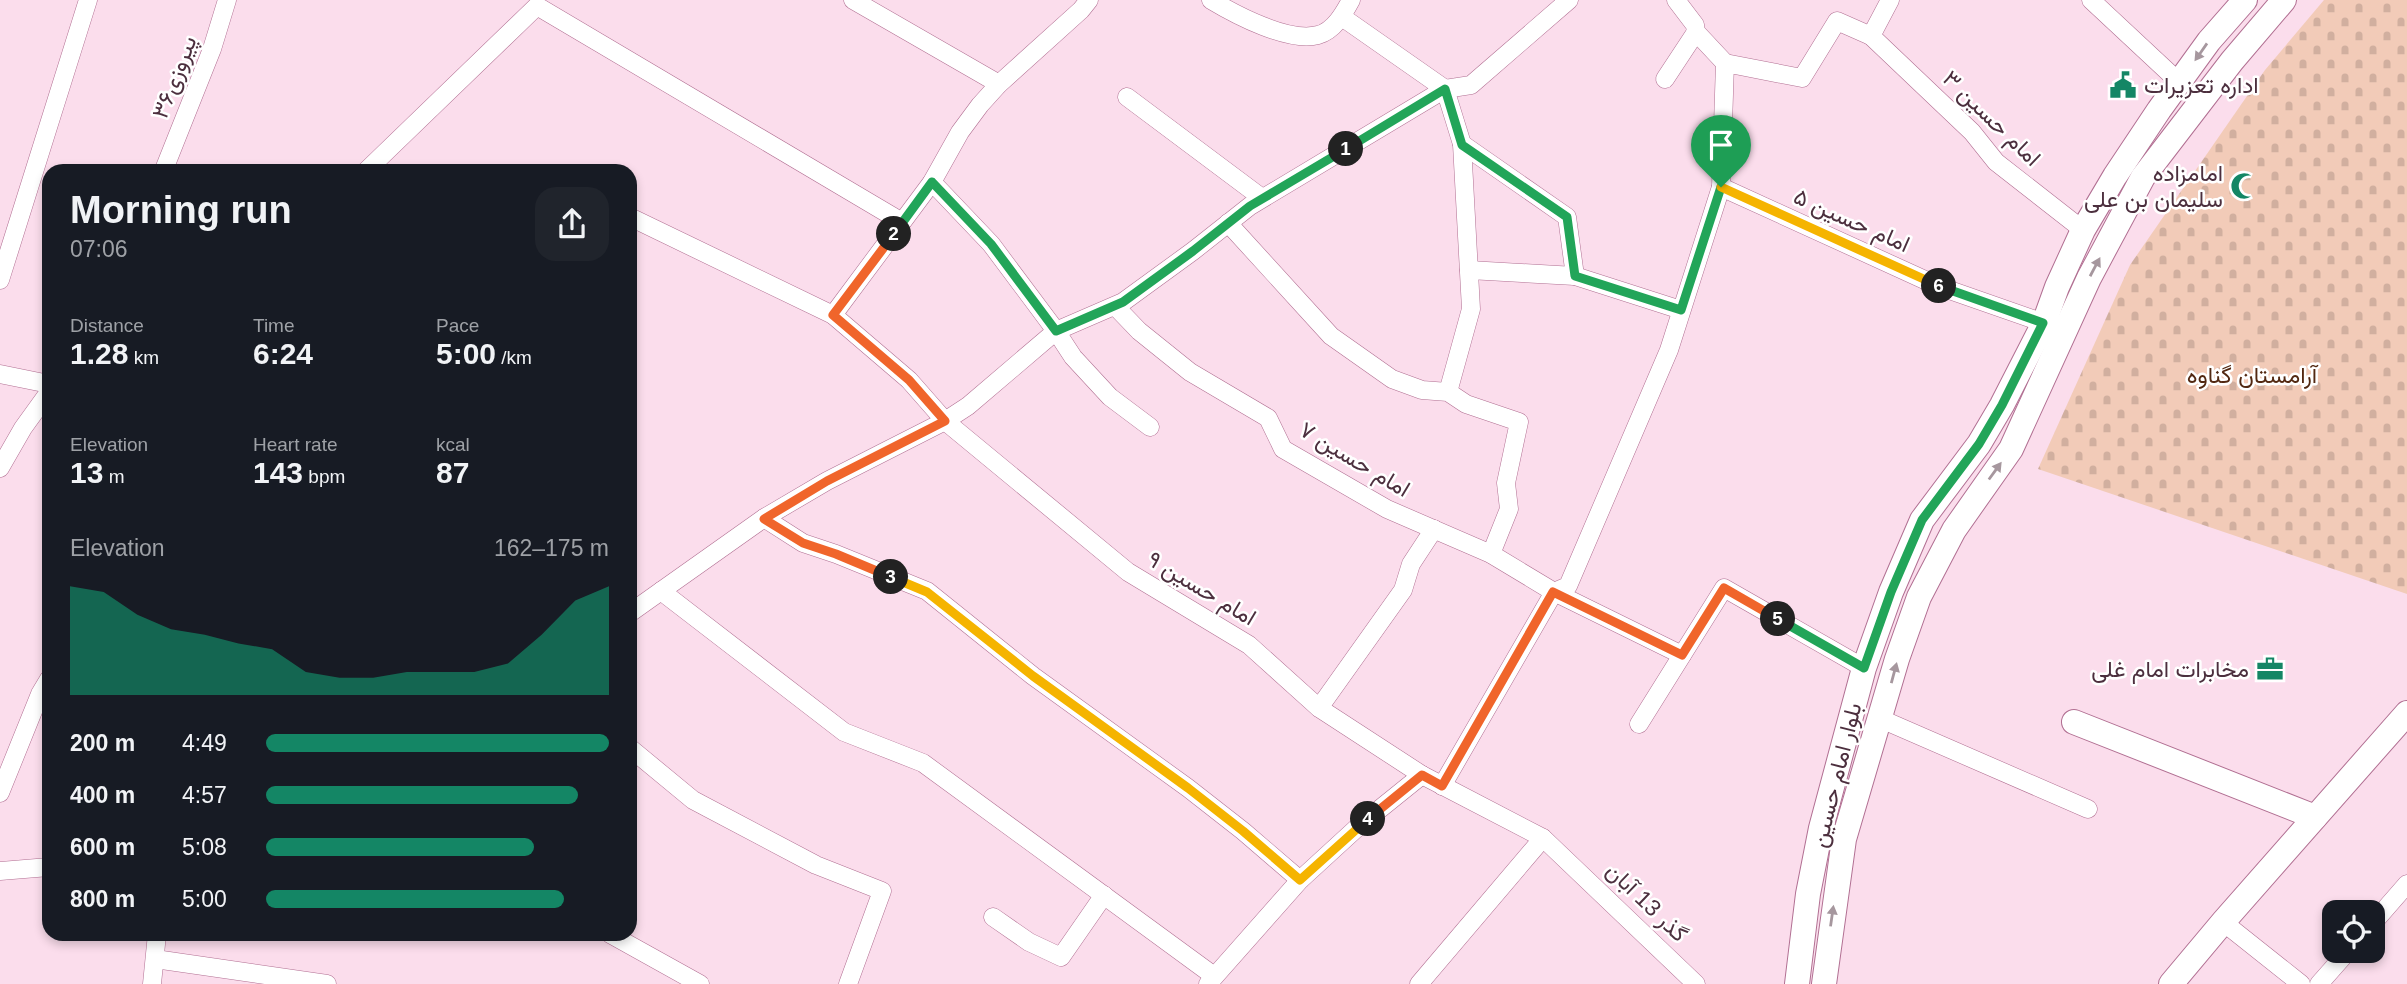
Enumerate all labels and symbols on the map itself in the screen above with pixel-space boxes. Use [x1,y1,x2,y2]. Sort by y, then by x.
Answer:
street label: پیروزی۳۶ [146,32,204,123]
one-way arrow [2194,43,2208,61]
street label: امام حسین ۳ [1936,65,2046,172]
public building icon: اداره تعزیرات [2108,70,2138,100]
place label: اداره تعزیرات [2144,72,2259,100]
pin [1691,115,1751,187]
pin: 1 [1328,132,1364,166]
place label: امامزاده سلیمان بن علی [2084,160,2223,213]
mosque icon: امامزاده سلیمان بن علی [2229,171,2259,201]
street label: امام حسین ۵ [1789,183,1914,259]
pin: 2 [876,216,912,252]
one-way arrow [2089,257,2101,277]
pin: 6 [1922,268,1956,304]
park label: آرامستان گناوه [2187,362,2319,390]
street label: امام حسین ۷ [1294,416,1415,504]
one-way arrow [1988,462,2002,480]
street label: امام حسین ۹ [1142,546,1261,632]
pin: 3 [874,560,908,594]
pin: 5 [1760,602,1796,636]
office icon: مخابرات امام غلی [2255,654,2285,684]
place label: مخابرات امام غلی [2091,656,2249,684]
one-way arrow [1889,662,1899,683]
street label: بلوار امام حسین [1805,700,1868,851]
pin: 4 [1350,802,1386,836]
street label: گذر 13 آبان [1600,857,1693,948]
one-way arrow [1827,905,1838,927]

